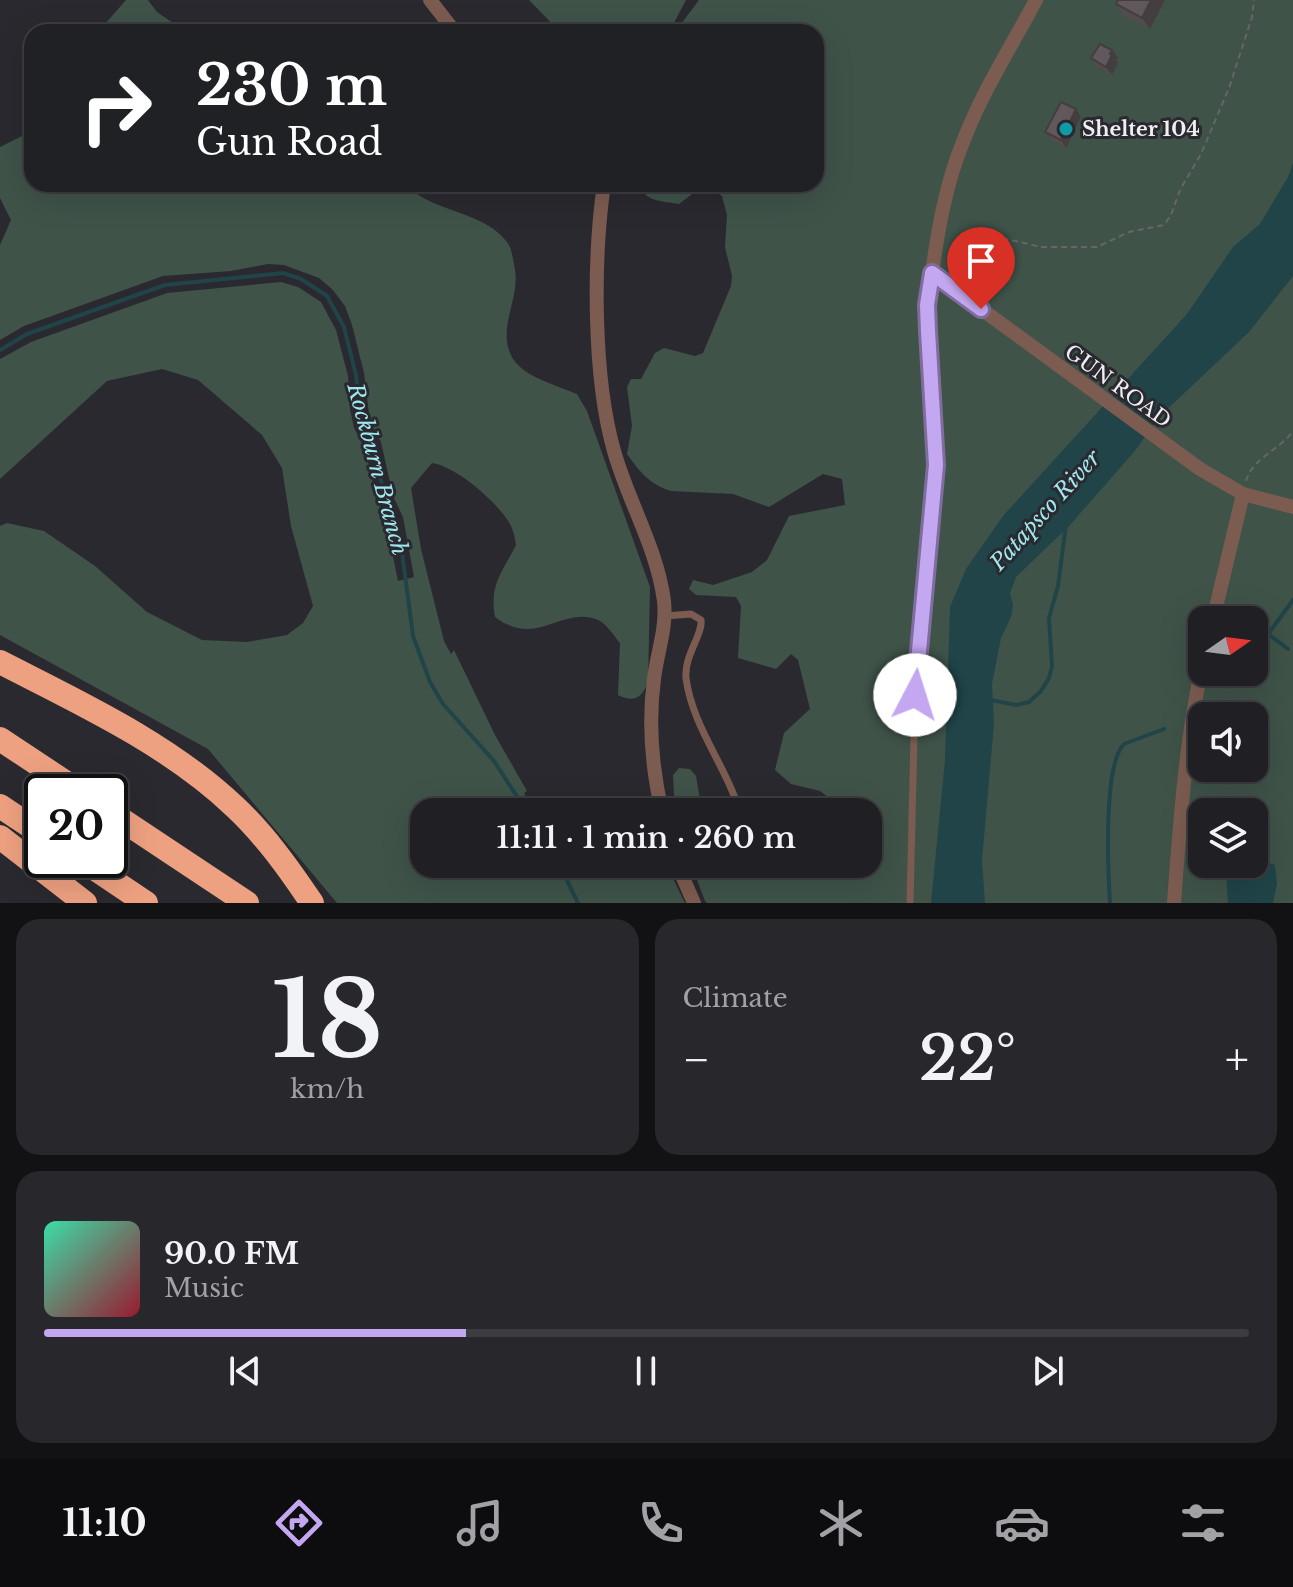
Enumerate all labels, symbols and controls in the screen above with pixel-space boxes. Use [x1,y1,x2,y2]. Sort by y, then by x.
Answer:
text: 230 m [196,51,387,120]
icon: right [64,56,168,160]
place label: Shelter 104 [1082,117,1200,141]
text: Gun Road [196,120,382,165]
marker: Shelter 104 [1057,120,1075,138]
pin [947,227,1015,309]
icon: arrive [959,239,1003,283]
street label: GUN ROAD [1060,339,1176,433]
water label: Rockburn Branch [341,379,413,558]
water label: Patapsco River [984,444,1107,577]
north arrow [1188,606,1268,686]
map controls [1188,606,1268,878]
position arrow [873,653,957,737]
button: sound [1188,702,1268,782]
speed limit sign: 20 [24,774,128,878]
button: layers [1188,798,1268,878]
text: 11:11 · 1 min · 260 m [496,819,796,856]
text: 18 [272,956,383,1085]
text: Climate [683,982,788,1014]
text: 22° [919,1022,1016,1096]
text: − [683,1032,710,1087]
text: + [1225,1032,1249,1087]
text: km/h [290,1073,364,1105]
text: 90.0 FM [164,1235,299,1272]
text: Music [164,1272,244,1304]
icon: previous [223,1349,267,1393]
icon: pause [624,1349,668,1393]
icon: next [1026,1349,1070,1393]
icon: directions [271,1495,327,1551]
icon: music [452,1495,508,1551]
icon: phone [633,1495,689,1551]
icon: climate [813,1495,869,1551]
icon: car [994,1495,1050,1551]
icon: filters [1175,1495,1231,1551]
text: 11:10 [62,1501,147,1546]

